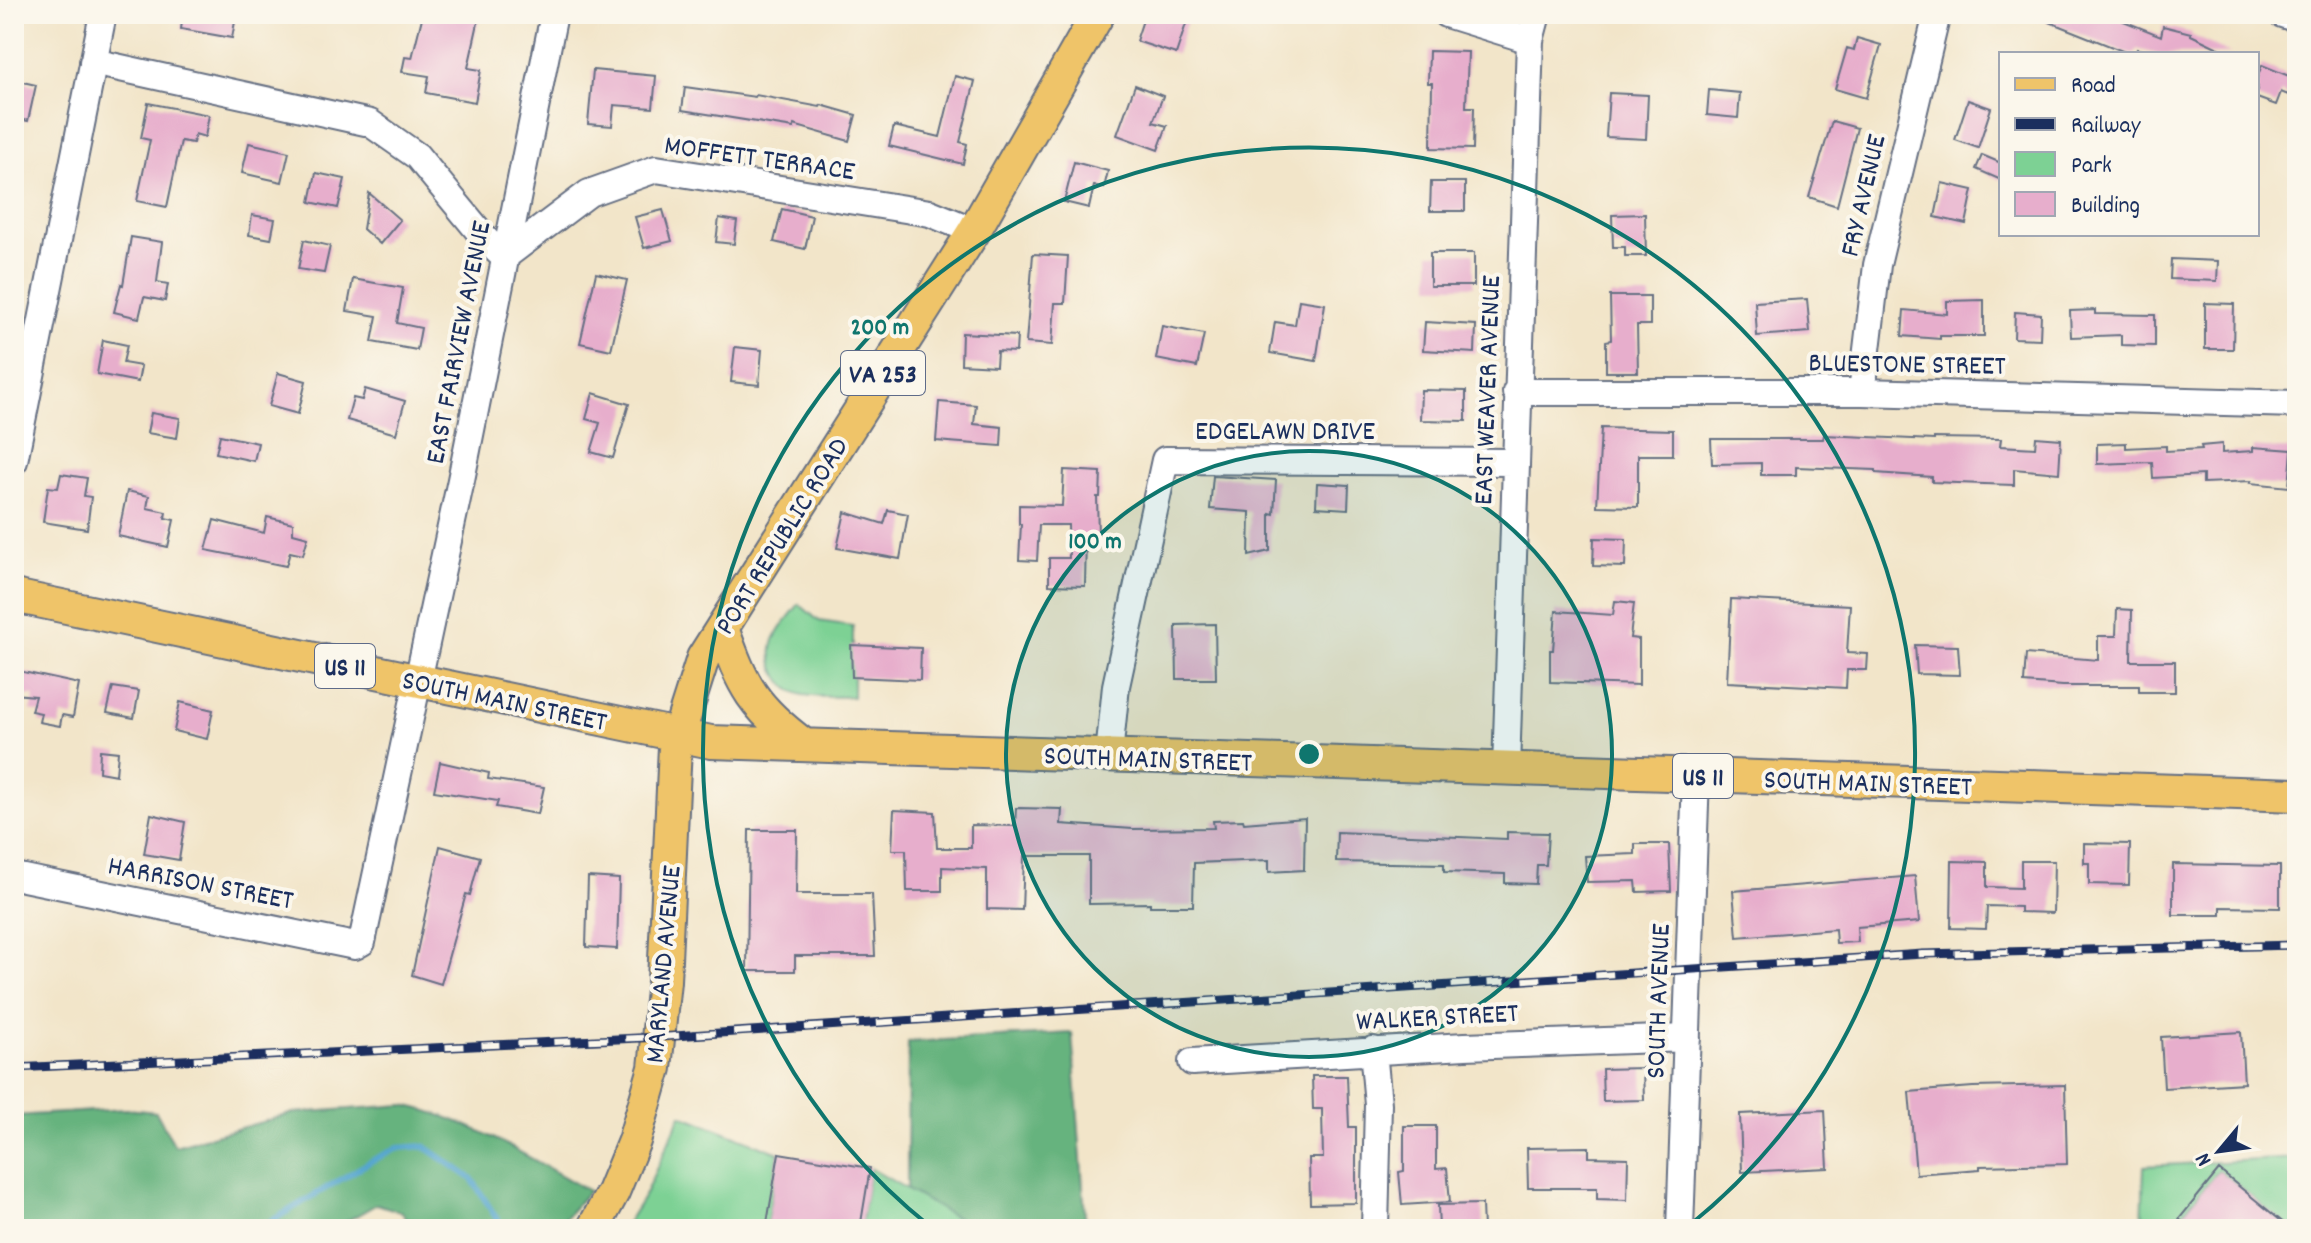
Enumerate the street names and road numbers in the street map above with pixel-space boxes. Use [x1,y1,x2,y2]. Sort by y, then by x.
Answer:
street label: MOFFETT TERRACE [661,128,857,194]
street label: FRY AVENUE [1832,131,1899,261]
street label: EAST FAIRVIEW AVENUE [418,218,504,468]
street label: EAST WEAVER AVENUE [1466,274,1514,506]
street label: BLUESTONE STREET [1808,345,2006,389]
road number: VA 253 [841,351,925,395]
street label: EDGELAWN DRIVE [1195,414,1375,454]
street label: PORT REPUBLIC ROAD [707,431,861,644]
road number: US 11 [315,644,375,688]
street label: SOUTH MAIN STREET [398,663,610,745]
street label: SOUTH MAIN STREET [1043,738,1253,786]
road number: US 11 [1673,754,1733,798]
street label: SOUTH MAIN STREET [1763,762,1973,810]
street label: HARRISON STREET [104,848,296,923]
street label: MARYLAND AVENUE [637,864,695,1065]
street label: SOUTH AVENUE [1638,923,1684,1080]
street label: WALKER STREET [1355,996,1519,1044]

